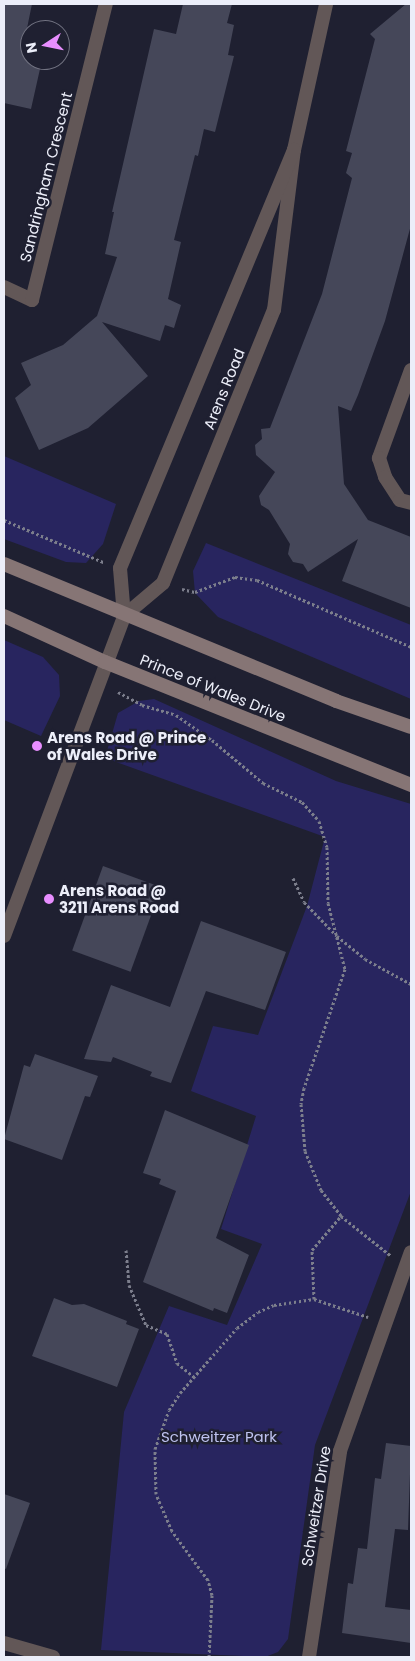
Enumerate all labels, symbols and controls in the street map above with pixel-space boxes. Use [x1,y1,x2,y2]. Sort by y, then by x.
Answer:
north arrow [20,20,70,70]
text: N [20,41,42,55]
street label: Sandringham Crescent [16,90,76,264]
street label: Arens Road [200,346,248,432]
street label: Prince of Wales Drive [137,650,289,726]
place label: Arens Road @ Prince of Wales Drive [47,728,206,763]
marker: Arens Road @ Prince of Wales Drive [31,740,43,752]
place label: Arens Road @ 3211 Arens Road [59,881,179,916]
marker: Arens Road @ 3211 Arens Road [43,893,55,905]
park label: Schweitzer Park [161,1428,277,1446]
street label: Schweitzer Drive [298,1445,334,1567]

